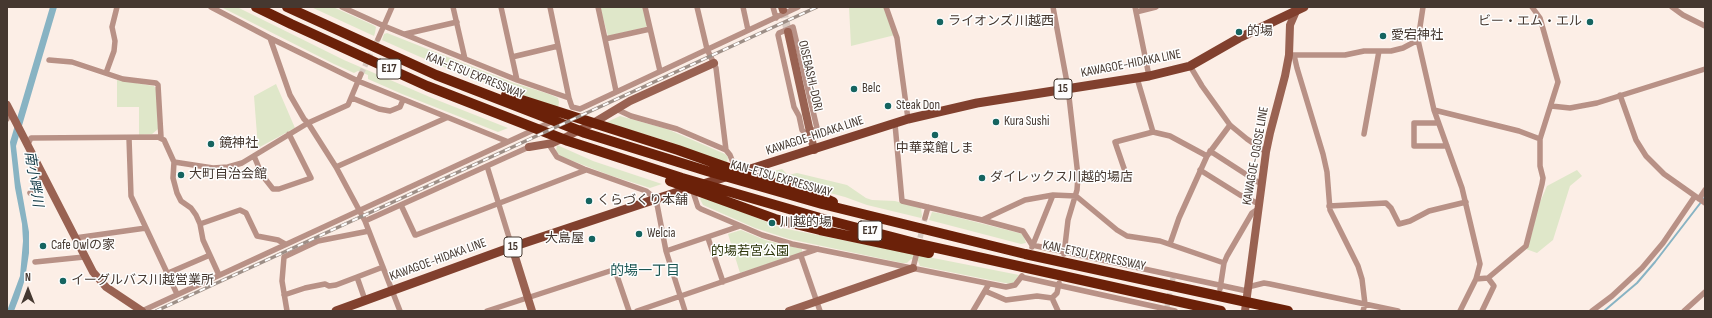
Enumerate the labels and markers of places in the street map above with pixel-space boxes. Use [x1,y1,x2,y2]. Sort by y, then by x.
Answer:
place label: ライオンズ 川越西 [948,14,1054,30]
place label: ビー・エム・エル [1478,14,1582,30]
marker: ライオンズ 川越西 [935,17,945,27]
marker: ビー・エム・エル [1585,17,1595,27]
place label: 的場 [1247,24,1273,40]
marker: 的場 [1234,27,1244,37]
place label: 愛宕神社 [1391,28,1443,44]
marker: 愛宕神社 [1378,31,1388,41]
place label: Belc [862,81,881,97]
marker: Belc [849,84,859,94]
place label: Steak Don [896,98,940,114]
marker: Steak Don [883,101,893,111]
place label: Kura Sushi [1004,114,1049,130]
marker: Kura Sushi [991,117,1001,127]
marker: 中華菜館しま [930,130,940,140]
place label: 鏡神社 [219,136,258,152]
marker: 鏡神社 [206,139,216,149]
place label: 中華菜館しま [896,141,974,157]
place label: 大町自治会館 [189,167,267,183]
marker: 大町自治会館 [176,170,186,180]
place label: ダイレックス川越的場店 [990,170,1133,186]
marker: ダイレックス川越的場店 [977,173,987,183]
place label: くらづくり本舗 [597,193,688,209]
marker: くらづくり本舗 [584,196,594,206]
place label: 川越的場 [780,215,832,231]
marker: 川越的場 [767,218,777,228]
place label: Welcia [647,226,676,242]
marker: Welcia [634,229,644,239]
place label: 大島屋 [545,231,584,247]
marker: 大島屋 [587,234,597,244]
place label: Cafe Owlの家 [51,238,115,254]
marker: Cafe Owlの家 [38,241,48,251]
place label: イーグルバス川越営業所 [71,273,214,289]
marker: イーグルバス川越営業所 [58,276,68,286]

